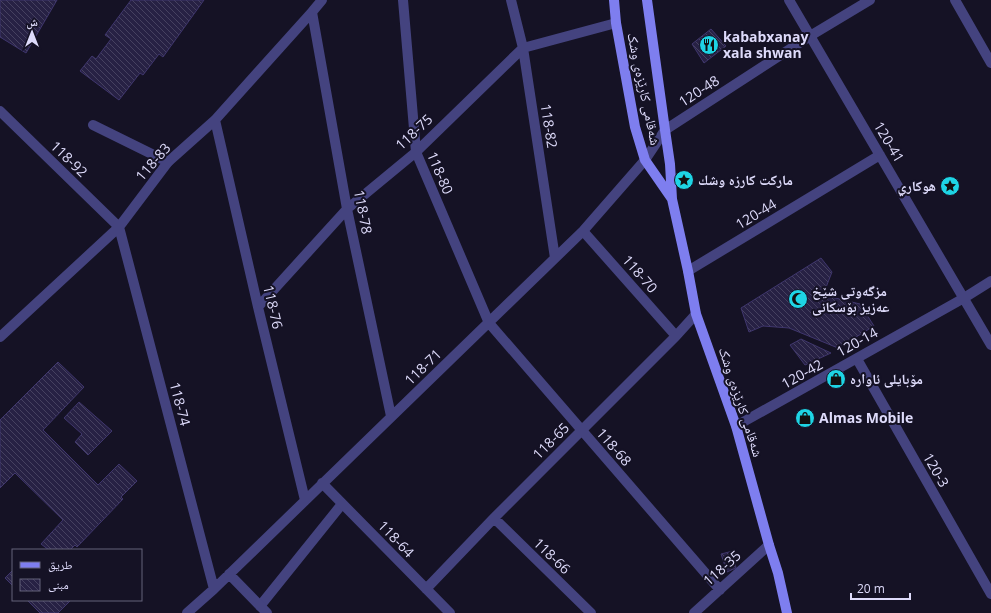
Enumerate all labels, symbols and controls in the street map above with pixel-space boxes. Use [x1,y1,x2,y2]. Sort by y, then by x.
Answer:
north arrow [12,12,52,52]
text: ش [26,14,38,30]
place label: kababxanay xala shwan [723,27,809,62]
street label: شەقامی کارێزەی وشک [623,31,666,147]
restaurant icon: kababxanay xala shwan [698,34,720,56]
street label: 120-48 [675,70,723,111]
street label: 118-82 [537,102,562,149]
street label: 118-75 [391,110,436,154]
street label: 120-41 [870,118,909,166]
street label: 118-92 [47,136,92,181]
street label: 118-83 [131,139,174,185]
street label: 118-80 [423,149,458,197]
place icon: ماركت كارزه وشك [673,169,695,191]
place label: ماركت كارزه وشك [698,170,793,189]
place icon: هوكاري [939,175,961,197]
place label: هوكاري [898,176,936,197]
street label: 118-78 [350,188,377,236]
street label: 120-44 [732,194,780,233]
street label: 118-70 [619,251,662,297]
place label: مزگەوتی شێخ عەزیز بۆسکانی [812,281,890,316]
street label: 118-76 [259,283,288,331]
mosque icon: مزگەوتی شێخ عەزیز بۆسکانی [787,288,809,310]
street label: 120-14 [833,322,881,361]
street label: 118-71 [400,344,445,389]
street label: شەقامی کارێزەی وشک [715,344,768,459]
street label: 120-42 [778,354,826,393]
shop icon: مۆبایلی ئاوارە [825,368,847,390]
place label: مۆبایلی ئاوارە [850,369,923,388]
street label: 118-74 [166,380,195,428]
shop icon: Almas Mobile [794,407,816,429]
place label: Almas Mobile [819,408,913,427]
street label: 118-65 [528,418,573,463]
street label: 118-68 [593,424,636,470]
street label: 120-3 [919,449,954,490]
street label: 118-64 [374,516,419,561]
street label: 118-66 [530,533,575,578]
street label: 118-35 [699,546,745,590]
legend [12,549,142,601]
text: طريق [48,556,73,573]
scale bar [851,575,910,601]
text: مبنى [48,576,69,593]
text: 20 m [857,580,885,597]

